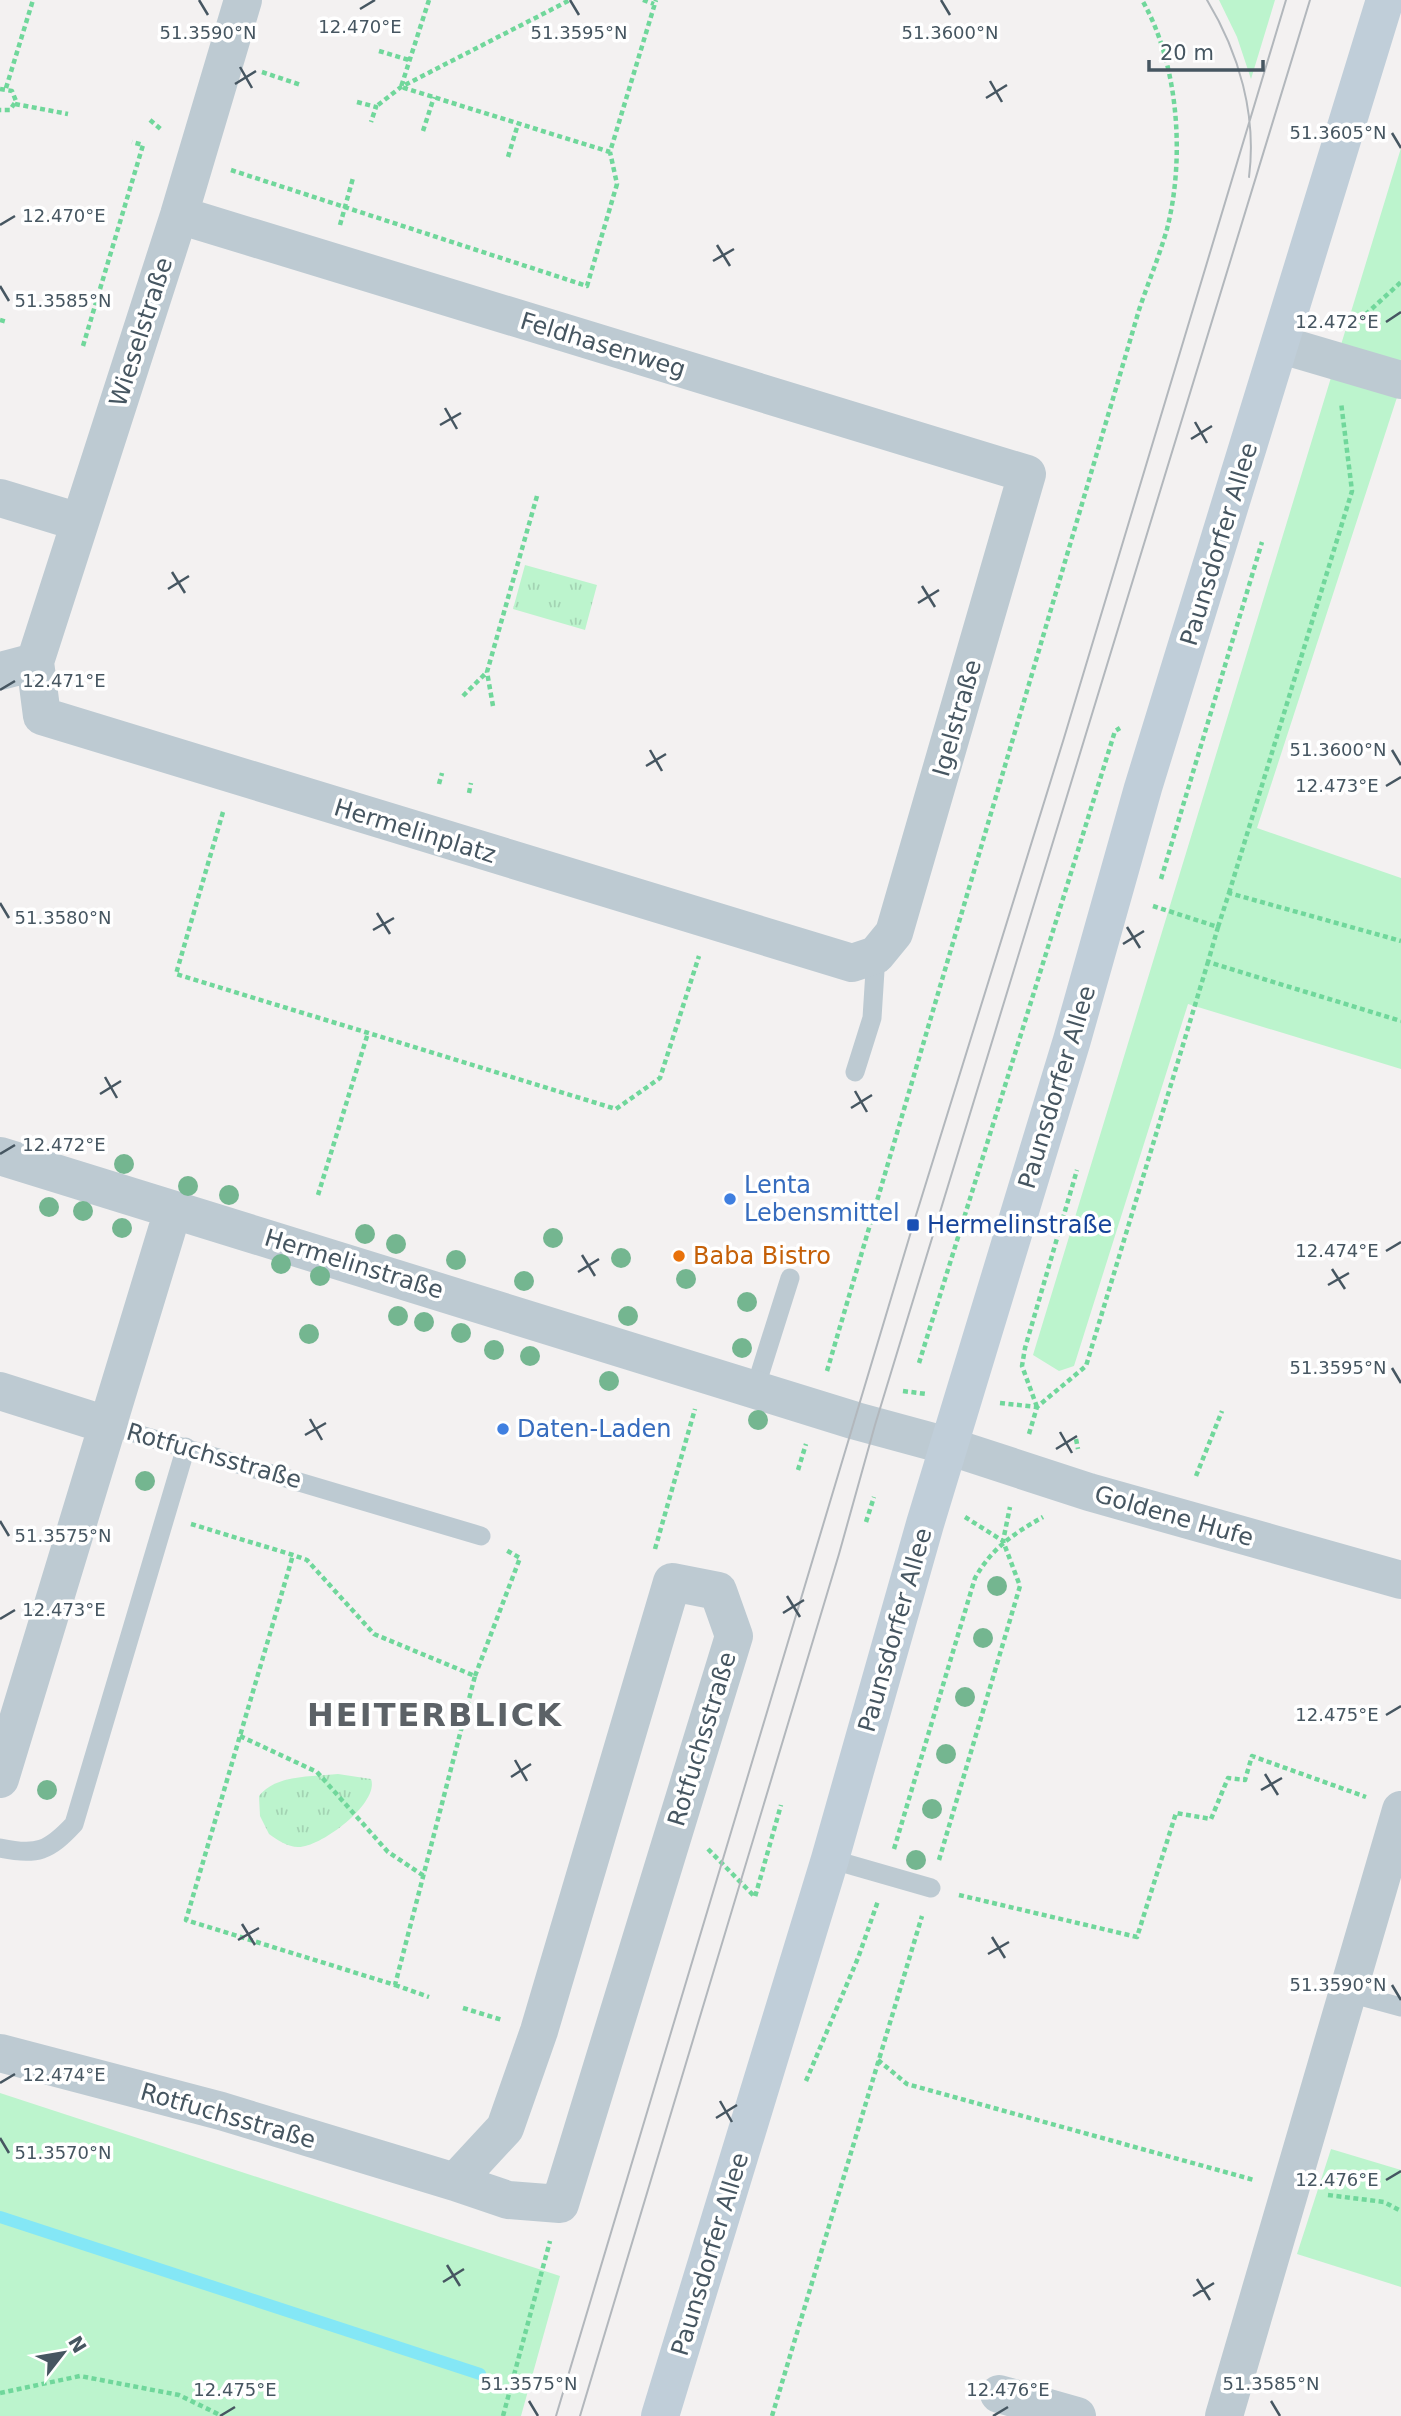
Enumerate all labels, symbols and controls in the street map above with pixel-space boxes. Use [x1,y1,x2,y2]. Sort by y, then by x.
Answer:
text: 12.470°E [318,16,402,37]
text: 51.3590°N [160,22,256,43]
text: 51.3595°N [531,22,627,43]
text: 51.3600°N [902,22,998,43]
scale bar [1149,28,1263,72]
text: 20 m [1160,41,1214,65]
text: 51.3605°N [1290,122,1386,143]
text: 12.470°E [22,205,106,226]
street label: Wieselstraße [104,254,178,410]
text: 51.3585°N [15,290,111,311]
street label: Feldhasenweg [517,307,689,383]
text: 12.472°E [1295,311,1379,332]
street label: Paunsdorfer Allee [1175,439,1263,649]
street label: Igelstraße [927,656,987,780]
text: 12.471°E [22,670,106,691]
text: 51.3600°N [1290,739,1386,760]
text: 12.473°E [1295,775,1379,796]
street label: Hermelinplatz [331,793,499,869]
text: 51.3580°N [15,907,111,928]
street label: Paunsdorfer Allee [1013,982,1101,1192]
text: 12.472°E [22,1134,106,1155]
place label: Lenta Lebensmittel [744,1171,900,1227]
marker: Lenta Lebensmittel [722,1191,738,1207]
place label: Hermelinstraße [927,1211,1112,1239]
marker: Hermelinstraße [905,1217,921,1233]
street label: Hermelinstraße [261,1224,447,1304]
text: 12.474°E [1295,1240,1379,1261]
place label: Baba Bistro [693,1242,831,1270]
marker: Baba Bistro [671,1248,687,1264]
text: 51.3595°N [1290,1357,1386,1378]
place label: Daten-Laden [517,1415,672,1443]
street label: Rotfuchsstraße [123,1418,305,1494]
marker: Daten-Laden [495,1421,511,1437]
street label: Goldene Hufe [1091,1480,1257,1552]
text: 51.3575°N [15,1525,111,1546]
street label: Paunsdorfer Allee [852,1525,938,1735]
text: 12.473°E [22,1599,106,1620]
street label: Rotfuchsstraße [662,1649,742,1829]
district label: HEITERBLICK [307,1696,563,1734]
text: 12.475°E [1295,1704,1379,1725]
text: 51.3590°N [1290,1974,1386,1995]
text: 12.474°E [22,2064,106,2085]
street label: Rotfuchsstraße [137,2078,319,2154]
text: 51.3570°N [15,2142,111,2163]
street label: Paunsdorfer Allee [666,2149,754,2359]
text: 12.476°E [1295,2169,1379,2190]
north arrow [28,2318,98,2388]
text: N [64,2332,91,2357]
text: 51.3575°N [481,2373,577,2394]
text: 51.3585°N [1223,2373,1319,2394]
text: 12.475°E [193,2379,277,2400]
text: 12.476°E [966,2379,1050,2400]

